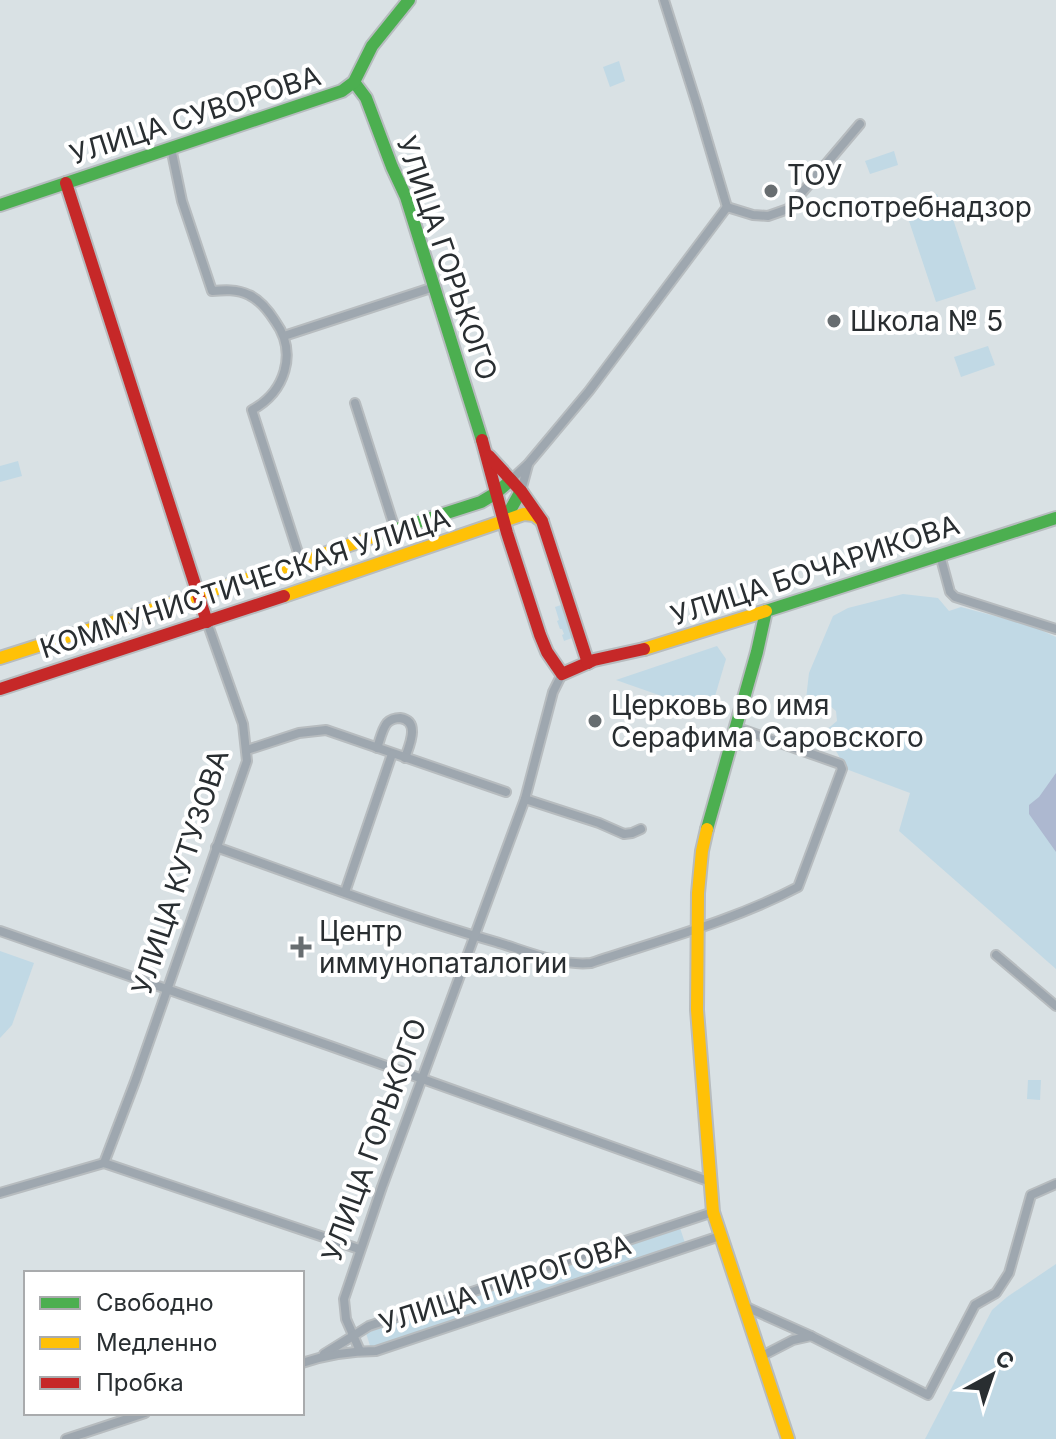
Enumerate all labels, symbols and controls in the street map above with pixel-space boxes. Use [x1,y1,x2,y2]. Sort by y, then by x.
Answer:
street label: УЛИЦА СУВОРОВА [65,58,325,172]
street label: УЛИЦА ГОРЬКОГО [389,131,505,385]
place label: ТОУ Роспотребнадзор [787,158,1032,224]
marker: ТОУ Роспотребнадзор [762,182,780,200]
place label: Школа № 5 [850,304,1003,338]
marker: Школа № 5 [825,312,843,330]
street label: КОММУНИСТИЧЕСКАЯ УЛИЦА [36,501,454,665]
street label: УЛИЦА БОЧАРИКОВА [666,507,964,633]
place label: Церковь во имя Серафима Саровского [611,688,924,754]
marker: Церковь во имя Серафима Саровского [586,712,604,730]
street label: УЛИЦА КУТУЗОВА [124,745,236,999]
place label: Центр иммунопаталогии [319,914,567,980]
marker: Центр иммунопаталогии [290,936,312,958]
street label: УЛИЦА ГОРЬКОГО [314,1014,434,1266]
street label: УЛИЦА ПИРОГОВА [375,1227,635,1341]
legend [24,1271,304,1415]
text: Свободно [96,1288,214,1317]
text: Медленно [96,1328,217,1357]
north arrow [952,1335,1032,1415]
text: С [990,1344,1019,1375]
text: Пробка [96,1368,184,1397]

